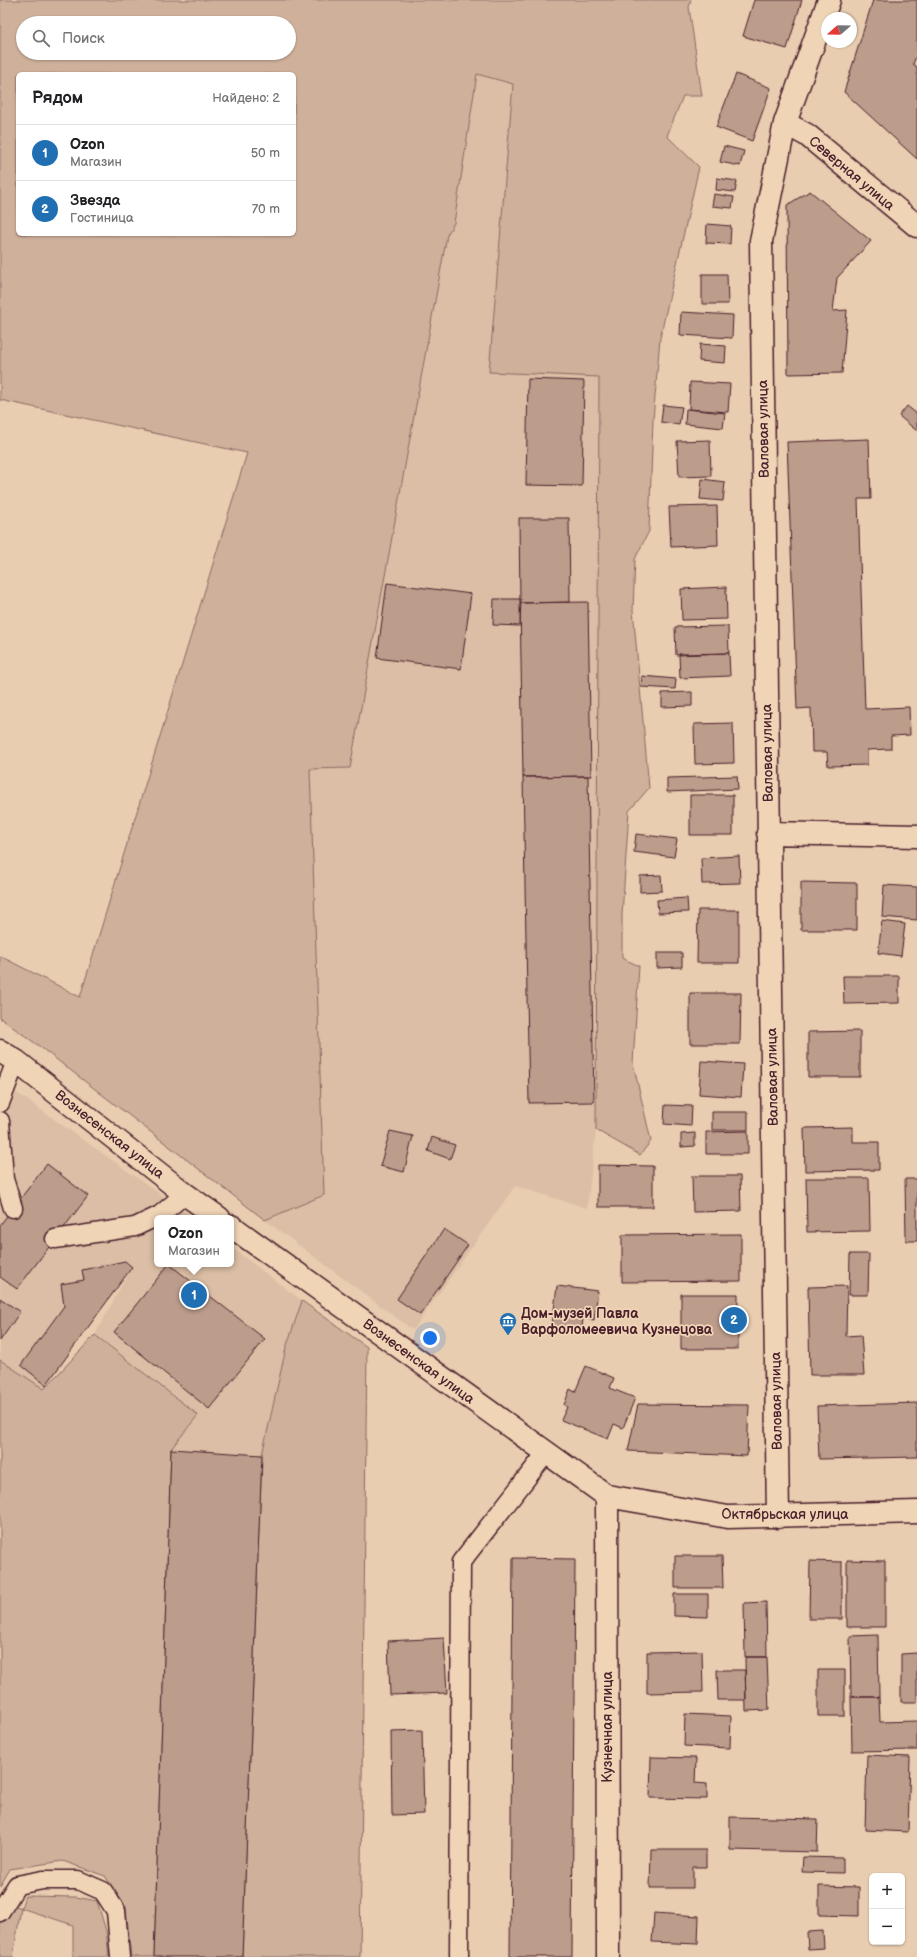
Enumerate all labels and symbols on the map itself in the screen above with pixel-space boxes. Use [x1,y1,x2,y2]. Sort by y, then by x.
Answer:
north arrow [821,12,857,48]
street label: Северная улица [805,133,899,215]
street label: Валовая улица [754,379,773,478]
street label: Валовая улица [758,703,777,802]
street label: Валовая улица [763,1027,782,1126]
street label: Вознесенская улица [52,1087,168,1183]
pin: 1 [181,1280,207,1310]
place label: Дом-музей Павла Варфоломеевича Кузнецова [521,1305,713,1338]
pin: 2 [721,1305,747,1335]
museum icon: Дом-музей Павла Варфоломеевича Кузнецова [498,1311,518,1336]
street label: Вознесенская улица [360,1315,478,1408]
your location [420,1328,440,1348]
street label: Валовая улица [767,1351,786,1450]
street label: Октябрьская улица [722,1506,849,1523]
street label: Кузнечная улица [599,1670,616,1783]

